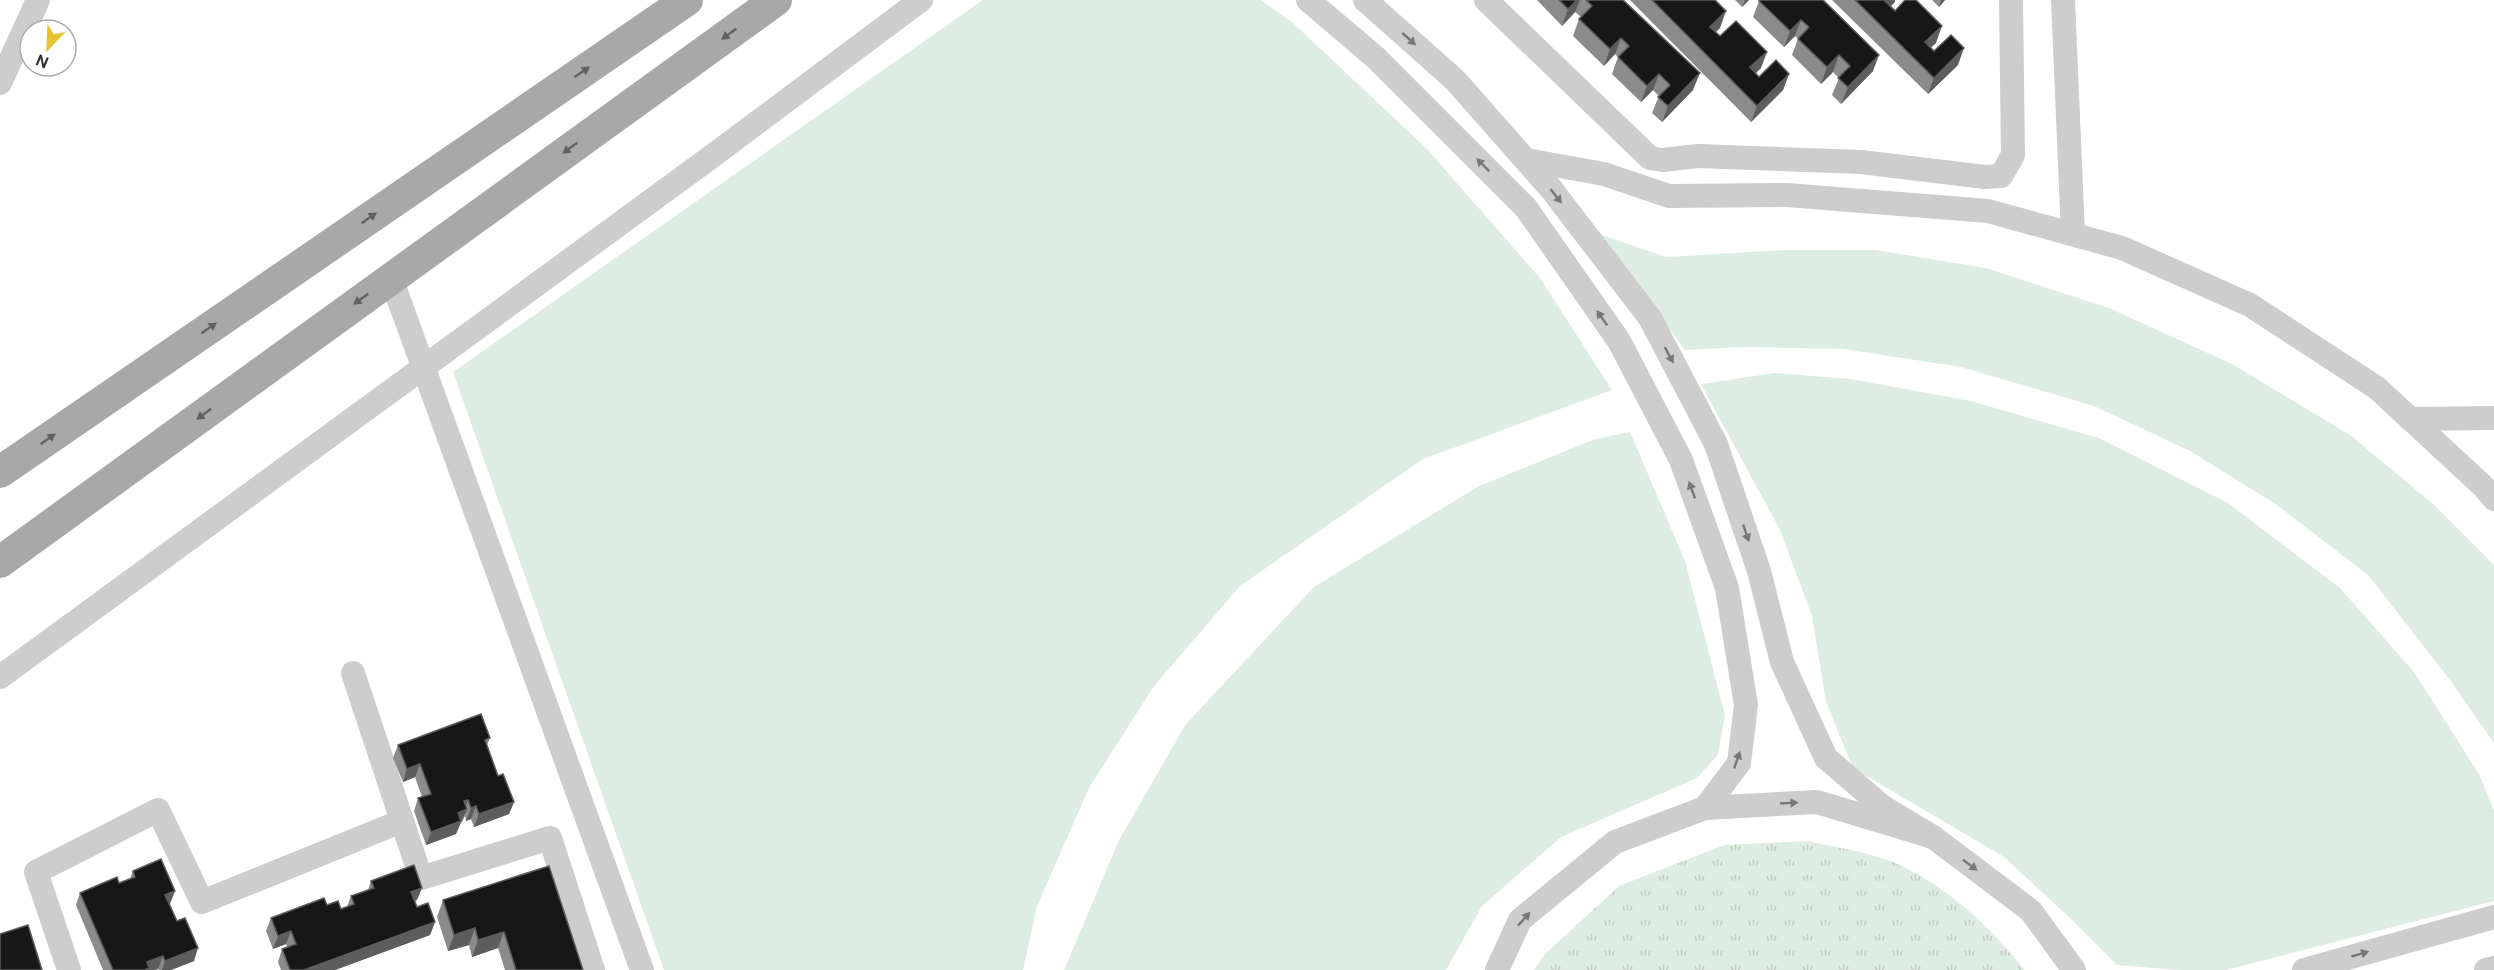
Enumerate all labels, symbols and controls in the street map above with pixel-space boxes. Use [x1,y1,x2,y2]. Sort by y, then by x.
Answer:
north arrow [18,18,78,78]
one-way arrow [721,28,737,40]
one-way arrow [1401,32,1416,45]
text: N [33,49,52,73]
one-way arrow [574,67,590,78]
one-way arrow [563,142,579,154]
one-way arrow [1476,158,1490,172]
one-way arrow [1550,188,1563,204]
one-way arrow [361,212,377,224]
one-way arrow [354,293,369,305]
one-way arrow [1596,310,1608,326]
one-way arrow [200,322,216,334]
one-way arrow [1664,346,1674,363]
one-way arrow [196,408,212,420]
one-way arrow [40,433,56,445]
one-way arrow [1686,481,1696,499]
one-way arrow [1742,524,1751,542]
one-way arrow [1733,751,1742,769]
one-way arrow [1780,799,1799,808]
one-way arrow [1962,858,1977,870]
one-way arrow [1517,911,1531,926]
one-way arrow [2351,949,2369,958]

